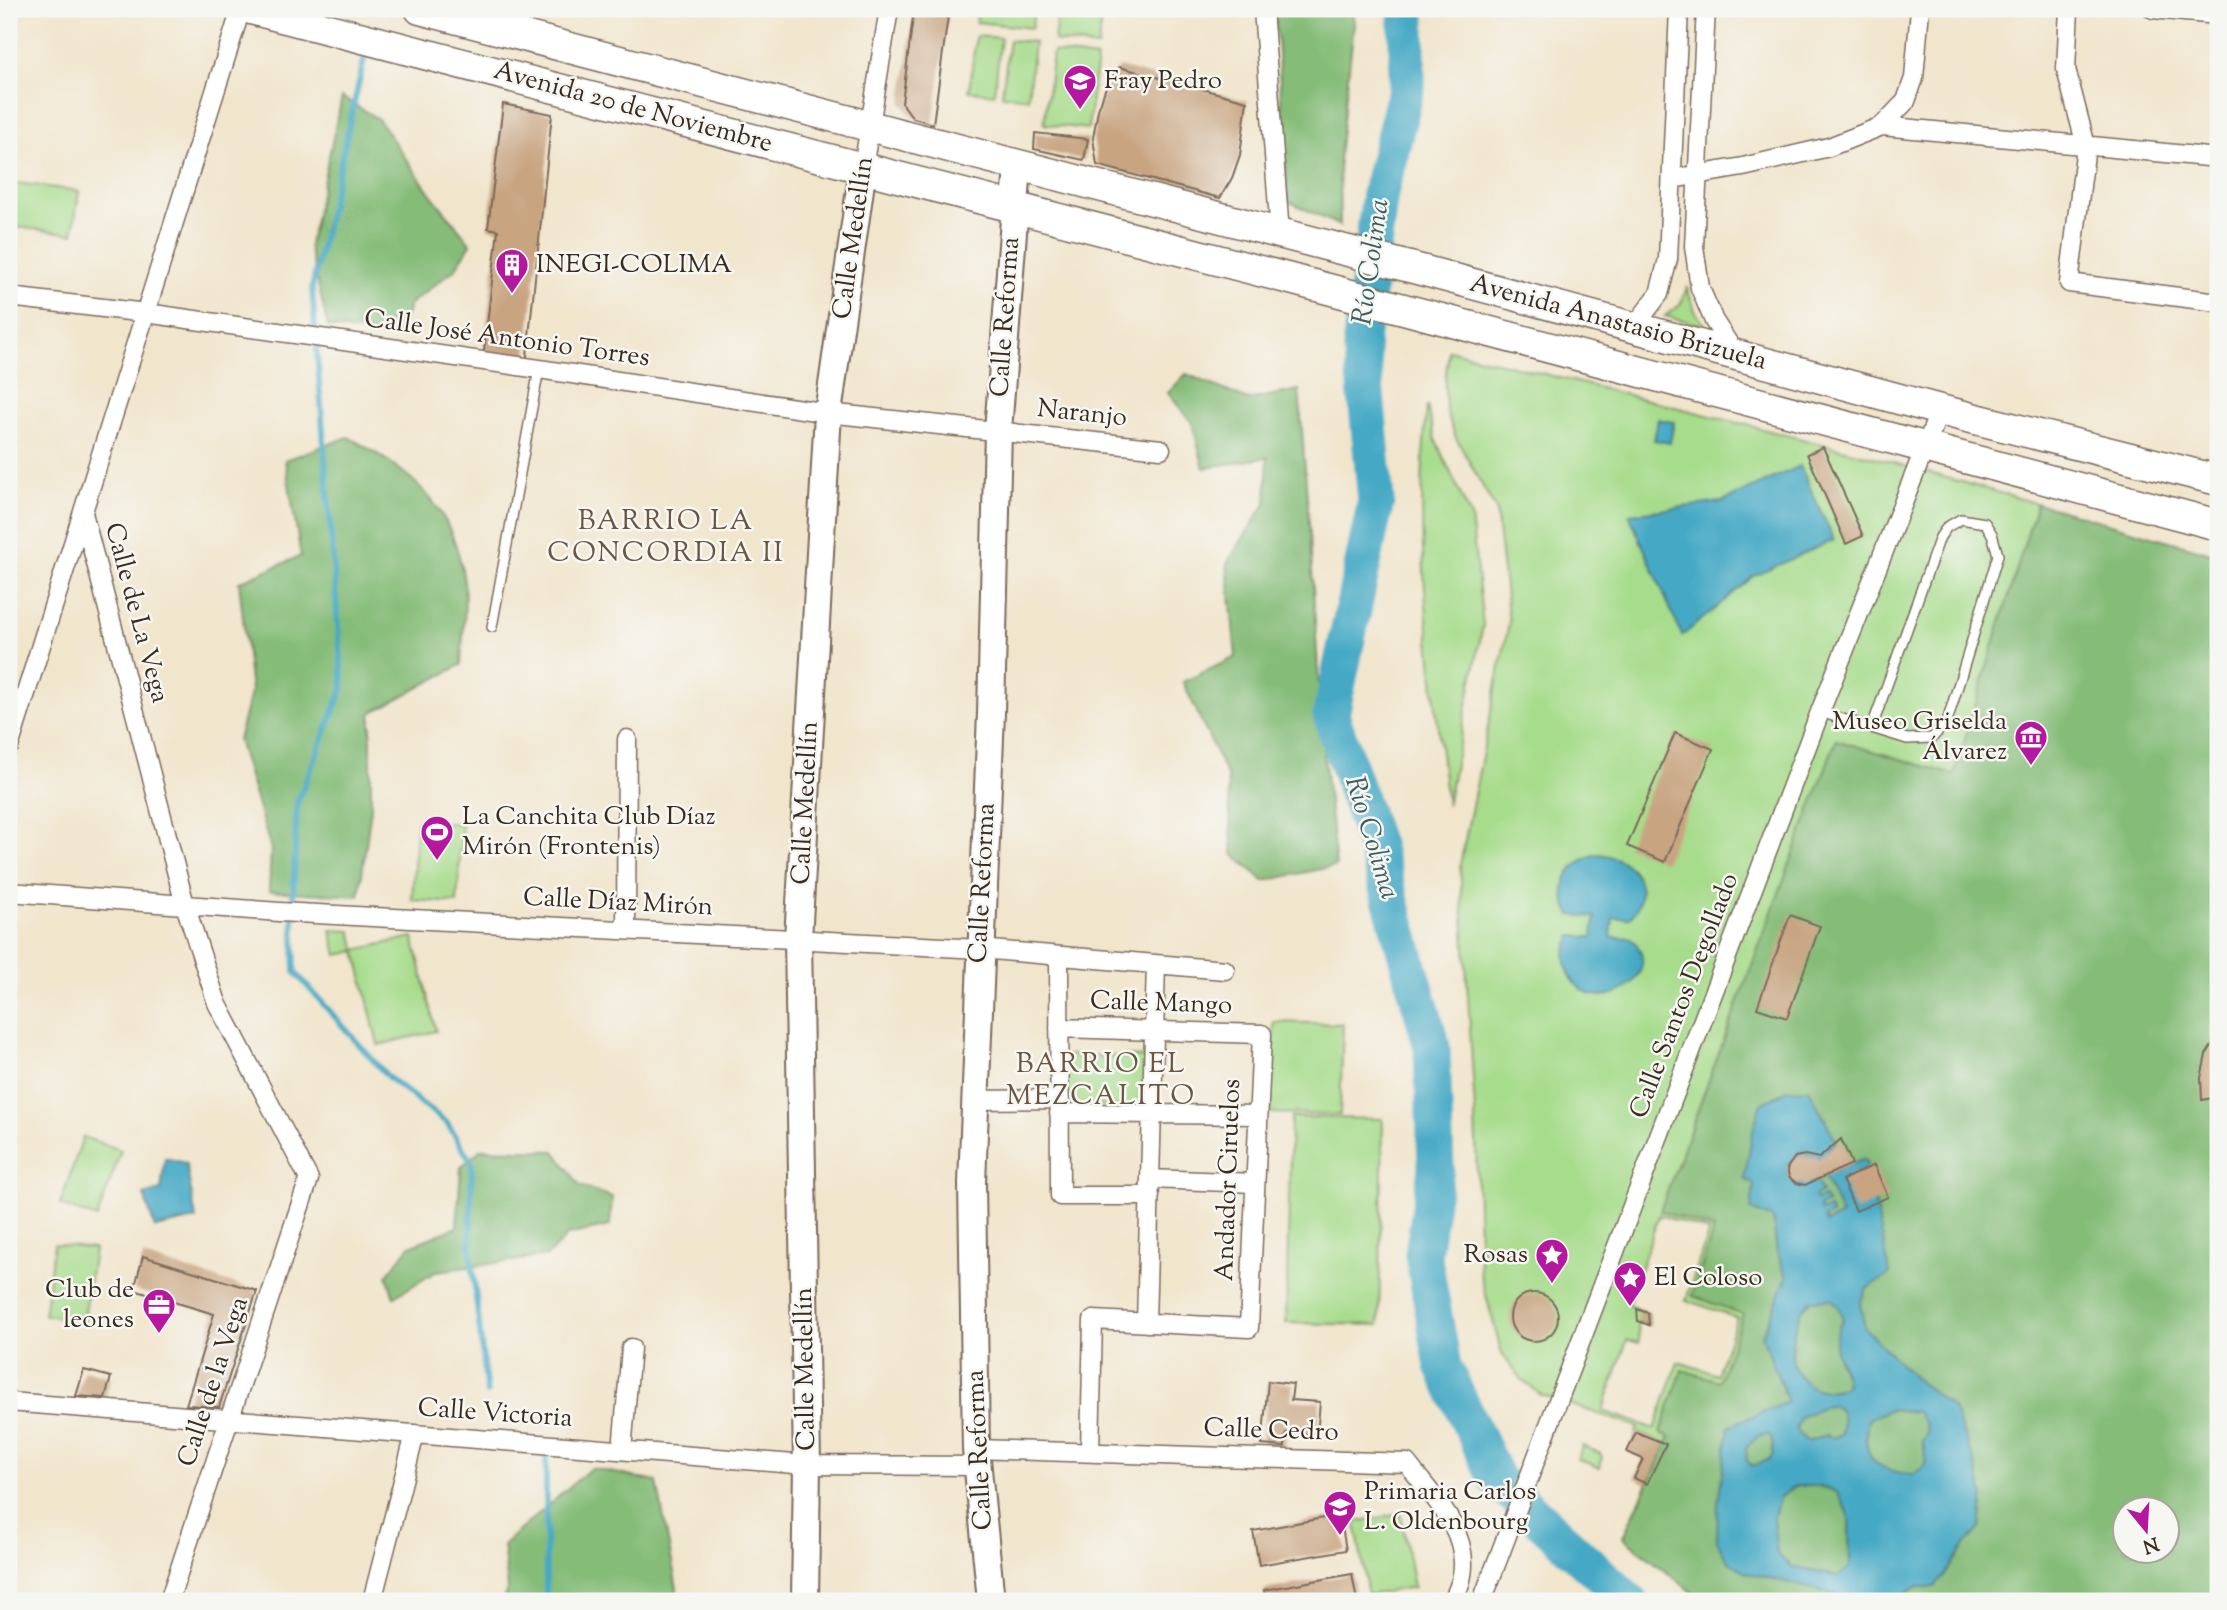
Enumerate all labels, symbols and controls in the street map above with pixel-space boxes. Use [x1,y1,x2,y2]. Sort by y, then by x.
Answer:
street label: Avenida 20 de Noviembre [490,53,776,163]
school or university icon: Fray Pedro [1061,62,1099,111]
place label: Fray Pedro [1104,63,1222,100]
street label: Calle Medellín [824,154,884,322]
water label: Río Colima [1343,196,1401,328]
street label: Calle Reforma [982,236,1030,398]
building icon: INEGI-COLIMA [493,246,531,295]
place label: INEGI-COLIMA [536,247,732,284]
street label: Avenida Anastasio Brizuela [1466,266,1771,380]
street label: Calle José Antonio Torres [362,301,652,377]
street label: Naranjo [1035,391,1129,437]
district label: BARRIO LA CONCORDIA II [547,502,785,574]
street label: Calle de La Vega [94,519,178,707]
place label: Museo Griselda Álvarez [1832,704,2007,771]
museum icon: Museo Griselda Álvarez [2012,718,2050,767]
street label: Calle Medellín [783,720,829,886]
water label: Río Colima [1333,772,1409,904]
place label: La Canchita Club Díaz Mirón (Frontenis) [462,799,716,866]
street label: Calle Reforma [960,802,1006,964]
sports icon: La Canchita Club Díaz Mirón (Frontenis) [418,813,456,862]
street label: Calle Santos Degollado [1621,868,1749,1124]
street label: Calle Díaz Mirón [522,880,714,926]
street label: Calle Mango [1089,983,1233,1025]
district label: BARRIO EL MEZCALITO [1006,1045,1196,1117]
street label: Andador Ciruelos [1207,1078,1251,1282]
place icon: Rosas [1533,1236,1571,1285]
place label: Rosas [1463,1237,1528,1274]
place icon: El Coloso [1611,1259,1649,1308]
place label: El Coloso [1654,1260,1762,1297]
place label: Club de leones [45,1272,134,1339]
office icon: Club de leones [140,1286,178,1335]
street label: Calle Medellín [786,1287,826,1451]
street label: Calle de la Vega [169,1292,259,1472]
street label: Calle Reforma [957,1369,1003,1531]
street label: Calle Victoria [416,1390,574,1438]
street label: Calle Cedro [1203,1410,1339,1452]
place label: Primaria Carlos L. Oldenbourg [1364,1474,1536,1541]
school or university icon: Primaria Carlos L. Oldenbourg [1321,1488,1359,1537]
north arrow [2112,1494,2182,1564]
text: N [2139,1529,2162,1559]

